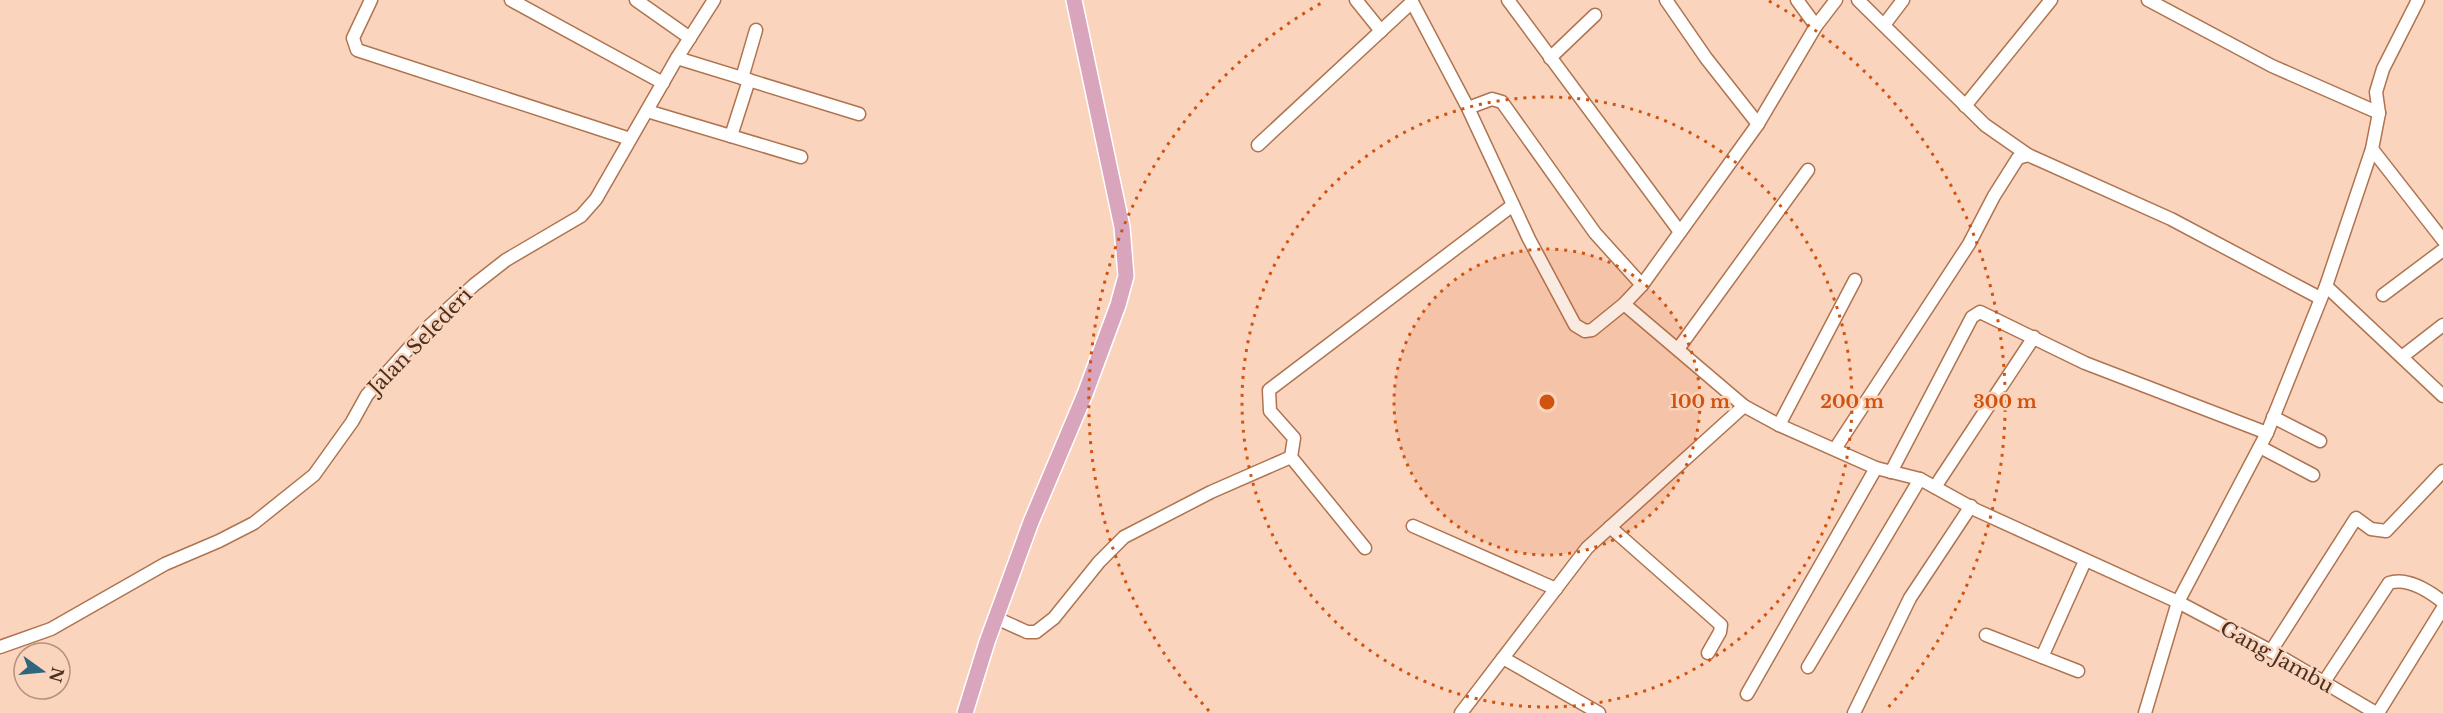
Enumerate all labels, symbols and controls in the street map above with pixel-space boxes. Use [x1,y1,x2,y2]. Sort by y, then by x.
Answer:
street label: Jalan Selederi [361,283,477,402]
text: 100 m [1670,391,1730,413]
text: 200 m [1820,391,1884,413]
text: 300 m [1973,391,2037,413]
centre of rings [1537,392,1557,412]
street label: Gang Jambu [2216,616,2338,698]
north arrow [12,641,72,701]
text: N [45,665,68,685]

